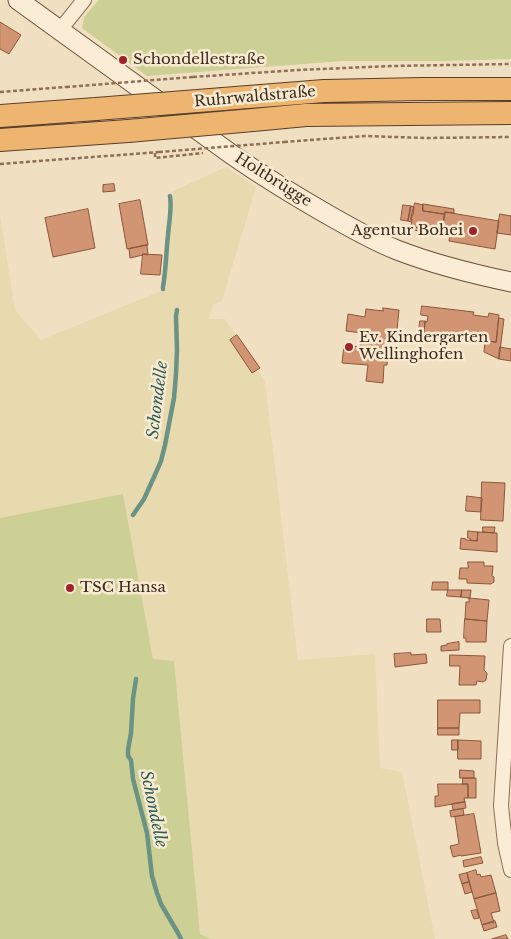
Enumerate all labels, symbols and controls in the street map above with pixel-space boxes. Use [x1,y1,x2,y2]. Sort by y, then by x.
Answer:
place label: Schondellestraße [133,51,265,69]
marker: Schondellestraße [117,54,129,66]
street label: Ruhrwaldstraße [193,83,317,111]
street label: Holtbrügge [231,149,315,211]
place label: Agentur Bohei [351,222,463,240]
marker: Agentur Bohei [467,225,479,237]
place label: Ev. Kindergarten Wellinghofen [359,329,488,364]
marker: Ev. Kindergarten Wellinghofen [343,341,355,353]
water label: Schondelle [144,360,172,440]
place label: TSC Hansa [80,579,166,597]
marker: TSC Hansa [64,582,76,594]
water label: Schondelle [135,769,171,849]

